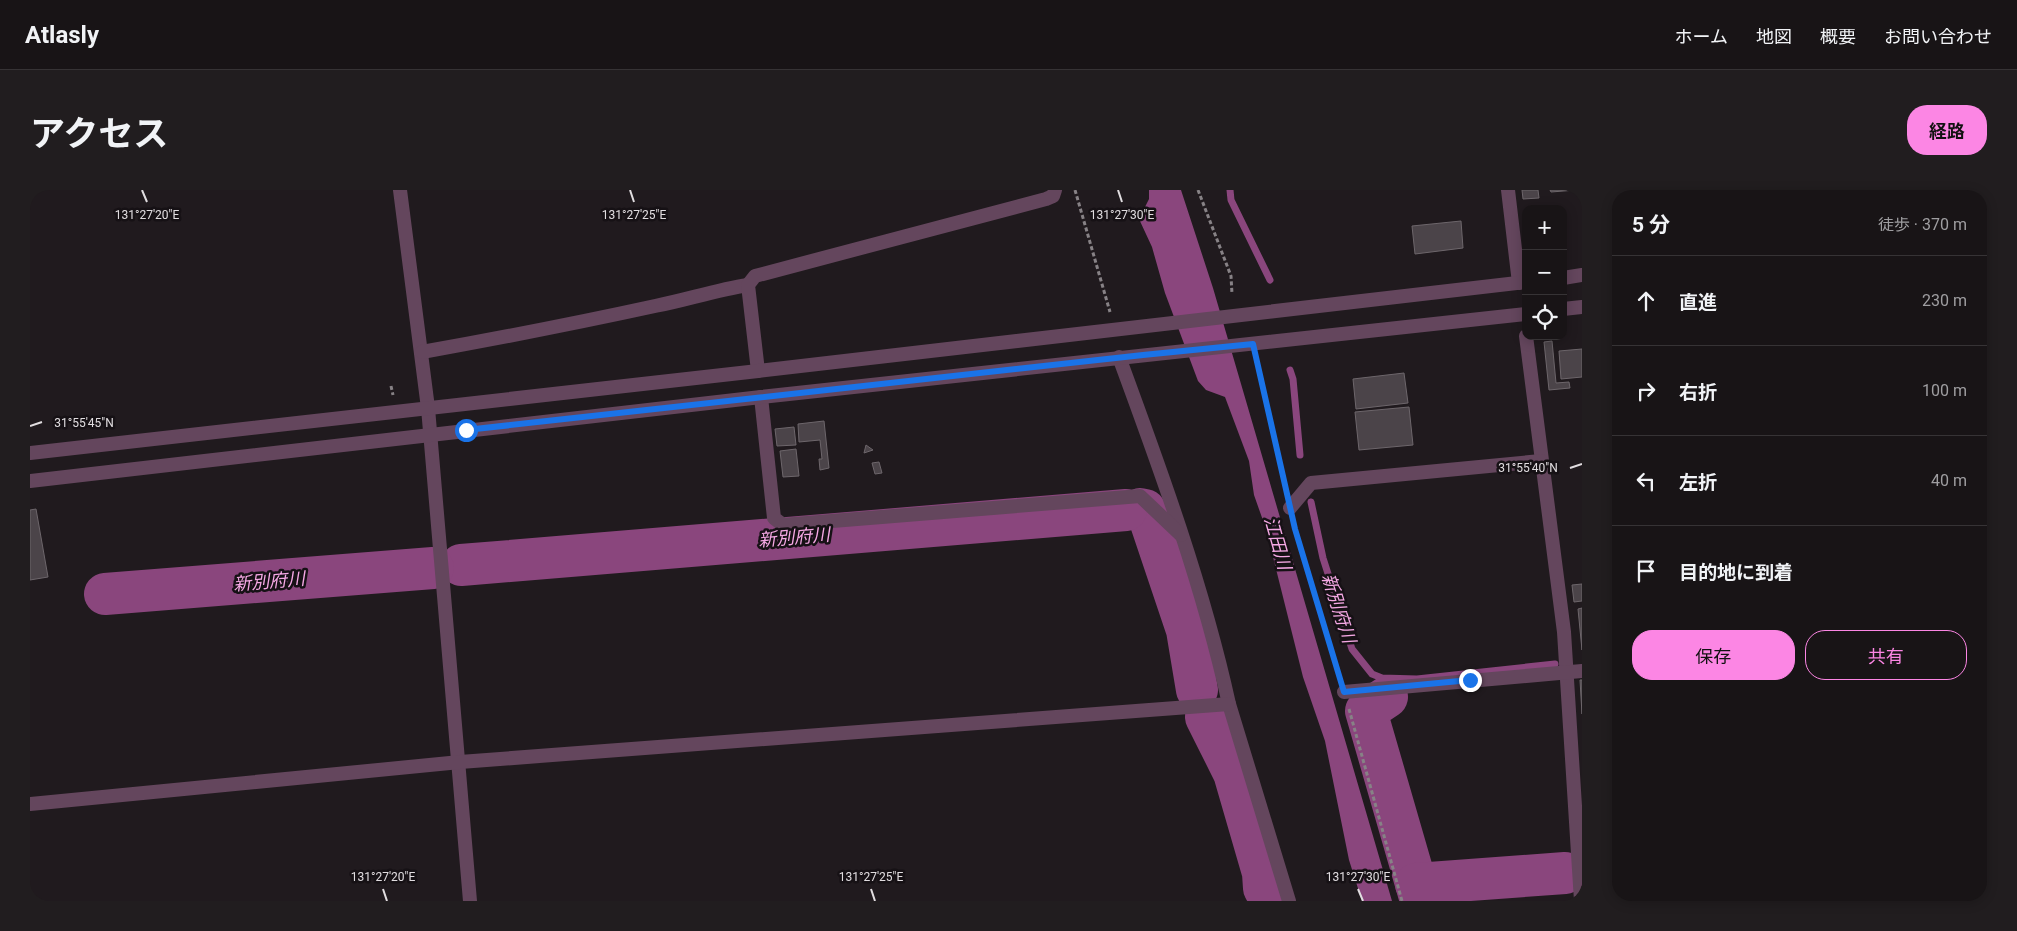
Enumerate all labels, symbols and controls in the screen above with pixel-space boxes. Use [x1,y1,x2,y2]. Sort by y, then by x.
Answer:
text: Atlasly [25,21,99,49]
text: ホーム [1675,26,1728,47]
text: 地図 [1756,26,1792,47]
text: 概要 [1820,26,1856,47]
text: お問い合わせ [1884,26,1992,47]
button: 経路 [1907,105,1987,155]
text: アクセス [30,114,168,155]
map controls [1522,205,1567,340]
button: + [1522,205,1567,250]
text: 131°27'20"E [115,208,179,222]
text: 131°27'25"E [602,208,666,222]
text: 131°27'30"E [1090,208,1154,222]
text: 5 分 [1632,213,1670,237]
text: 徒歩 · 370 m [1878,215,1967,234]
button: − [1522,250,1567,295]
icon: ahead [1632,287,1660,315]
text: 直進 [1679,291,1717,314]
text: 230 m [1922,291,1967,310]
button: locate [1522,295,1567,340]
icon: right [1632,377,1660,405]
text: 右折 [1679,381,1717,404]
text: 100 m [1922,381,1967,400]
text: 31°55'45"N [54,416,114,430]
route start [455,419,478,442]
text: 31°55'40"N [1498,461,1558,475]
icon: left [1632,467,1660,495]
text: 左折 [1679,471,1717,494]
text: 40 m [1931,471,1967,490]
water label: 江田川 [1260,514,1296,574]
water label: 新別府川 [757,523,833,551]
icon: arrive [1632,557,1660,585]
text: 目的地に到着 [1679,561,1793,584]
water label: 新別府川 [232,567,308,595]
water label: 新別府川 [1318,571,1361,647]
button: 保存 [1632,630,1795,680]
button: 共有 [1805,630,1967,680]
route end [1459,669,1482,692]
text: 131°27'20"E [351,870,415,884]
text: 131°27'25"E [839,870,903,884]
text: 131°27'30"E [1326,870,1390,884]

